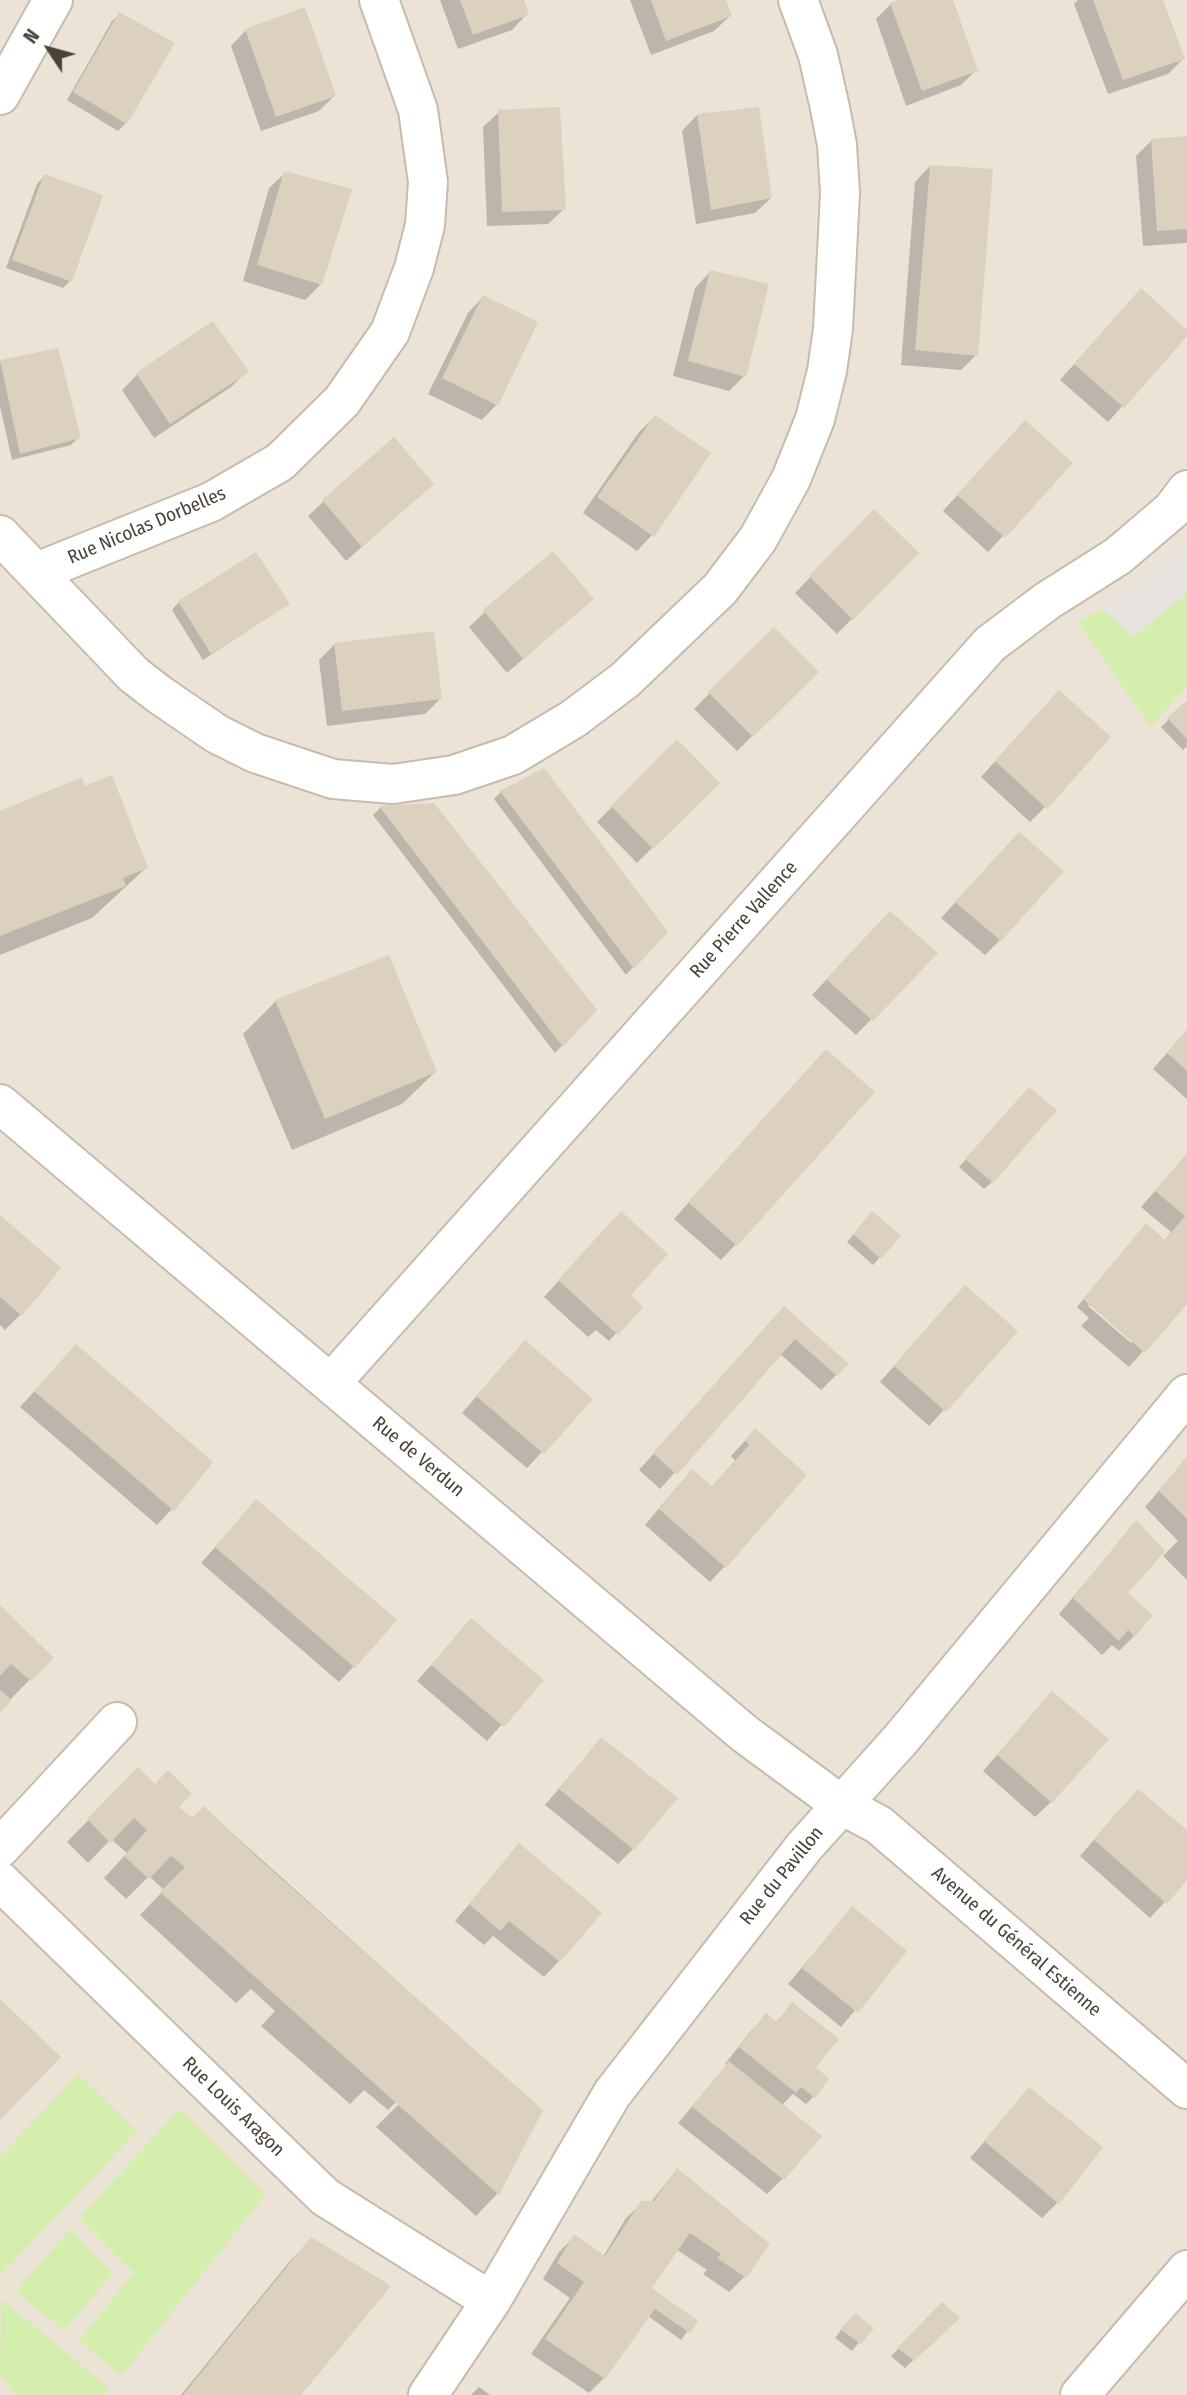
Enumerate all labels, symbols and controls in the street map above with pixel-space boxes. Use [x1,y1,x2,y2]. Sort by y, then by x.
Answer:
north arrow [14,14,84,84]
text: N [19,25,44,48]
street label: Rue Nicolas Dorbelles [65,482,229,570]
street label: Rue Pierre Vallence [686,857,802,983]
street label: Rue de Verdun [367,1412,469,1502]
street label: Rue du Pavillon [735,1822,829,1930]
street label: Avenue du Général Estienne [927,1862,1105,2022]
street label: Rue Louis Aragon [177,2053,289,2161]

